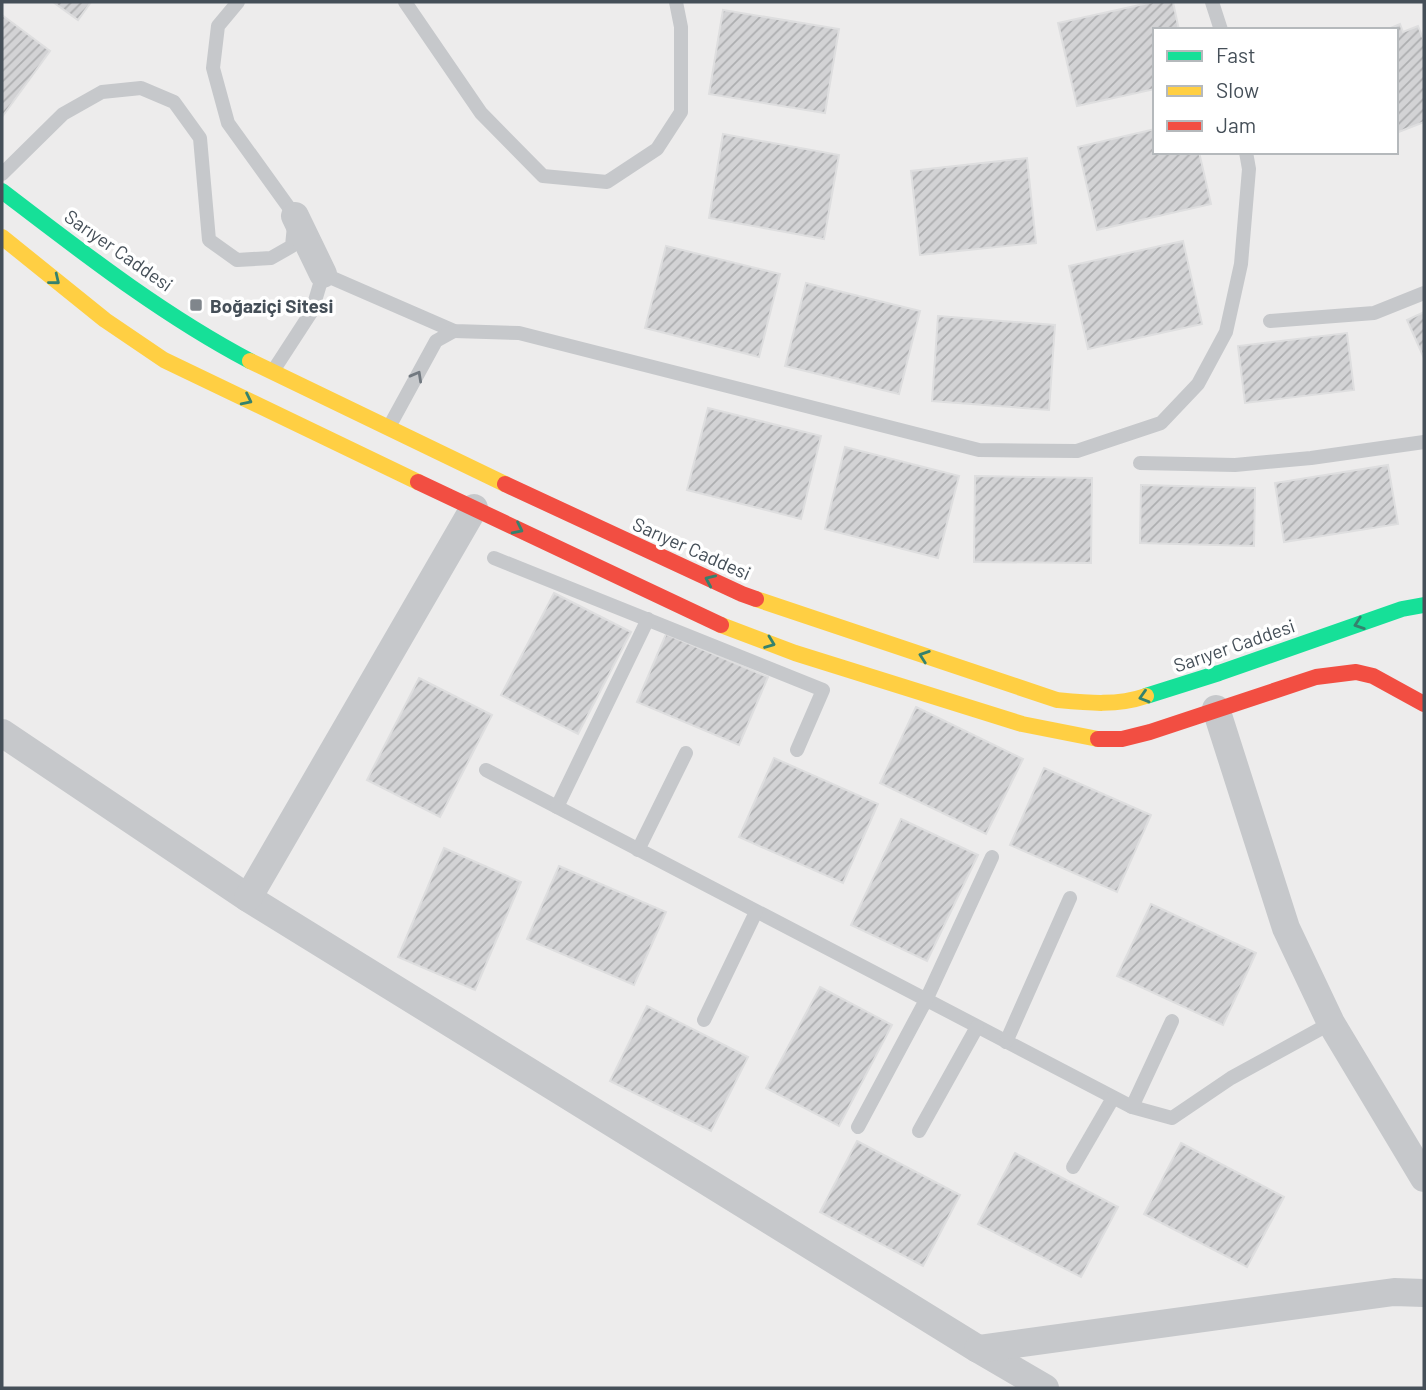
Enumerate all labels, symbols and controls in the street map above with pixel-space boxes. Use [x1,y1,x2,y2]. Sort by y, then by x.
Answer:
legend [1153,28,1398,154]
text: Fast [1216,42,1256,67]
text: Slow [1216,77,1259,102]
text: Jam [1216,112,1256,137]
street label: Sarıyer Caddesi [60,204,178,296]
one-way arrow [47,271,59,284]
place label: Boğaziçi Sitesi [210,294,333,317]
marker: Boğaziçi Sitesi [188,297,204,313]
one-way arrow [409,370,422,383]
one-way arrow [240,391,252,405]
street label: Sarıyer Caddesi [629,512,755,584]
one-way arrow [511,521,523,535]
one-way arrow [705,574,717,588]
street label: Sarıyer Caddesi [1170,613,1298,677]
one-way arrow [1353,616,1365,630]
one-way arrow [764,635,776,649]
one-way arrow [918,650,931,664]
one-way arrow [1138,689,1150,703]

